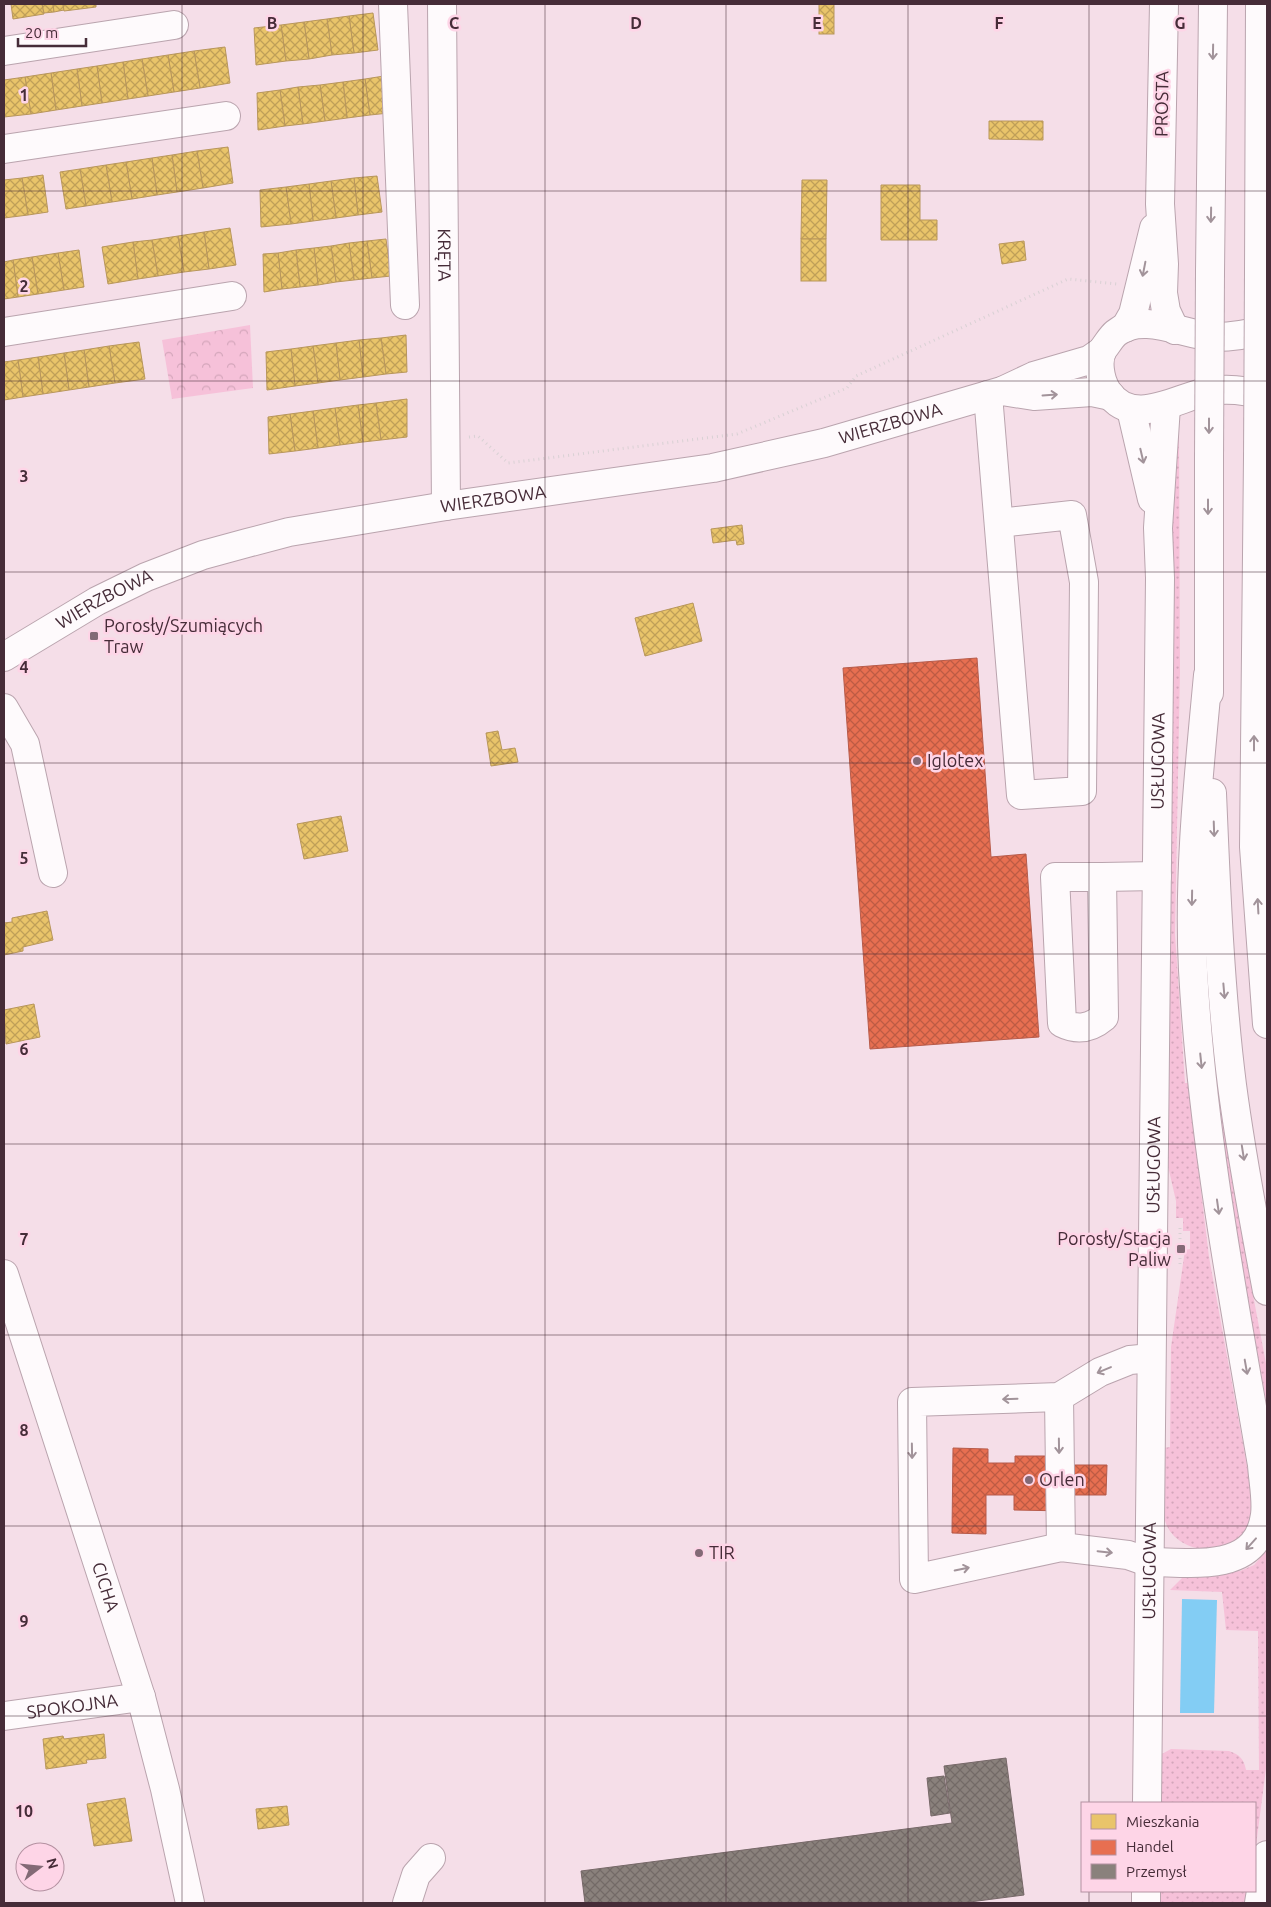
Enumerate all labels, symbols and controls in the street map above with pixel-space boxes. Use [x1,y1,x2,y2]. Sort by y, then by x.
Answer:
text: B [267,14,277,32]
text: C [449,14,459,32]
text: D [630,14,642,32]
text: E [812,14,822,32]
text: F [995,14,1004,32]
text: G [1174,14,1186,32]
scale bar [18,15,85,47]
text: 20 m [25,24,58,41]
one-way arrow [1208,44,1218,60]
street label: PROSTA [1150,70,1172,137]
text: 1 [19,86,29,104]
one-way arrow [1206,206,1216,223]
street label: KRĘTA [435,228,455,282]
one-way arrow [1139,260,1148,276]
text: 2 [19,277,29,295]
one-way arrow [1042,390,1058,399]
street label: WIERZBOWA [836,398,944,447]
one-way arrow [1204,417,1214,433]
one-way arrow [1138,447,1147,463]
text: 3 [19,467,29,485]
street label: WIERZBOWA [439,481,547,516]
one-way arrow [1204,498,1213,514]
street label: WIERZBOWA [52,564,155,632]
place label: Porosły/Szumiących Traw [104,615,263,656]
marker: Porosły/Szumiących Traw [88,630,100,642]
text: 4 [19,658,29,676]
street label: USŁUGOWA [1147,712,1168,810]
one-way arrow [1249,735,1259,752]
place label: Iglotex [927,750,983,770]
marker: Iglotex [911,755,923,767]
one-way arrow [1209,821,1218,837]
text: 5 [19,849,29,867]
one-way arrow [1187,890,1197,906]
one-way arrow [1253,898,1262,914]
one-way arrow [1220,983,1229,999]
text: 6 [19,1040,29,1058]
one-way arrow [1196,1052,1205,1068]
street label: USŁUGOWA [1142,1116,1163,1214]
one-way arrow [1238,1144,1248,1160]
one-way arrow [1214,1199,1224,1215]
place label: Porosły/Stacja Paliw [1057,1228,1171,1269]
text: 7 [19,1230,29,1248]
marker: Porosły/Stacja Paliw [1175,1243,1187,1255]
one-way arrow [1241,1359,1251,1375]
one-way arrow [1097,1366,1112,1376]
one-way arrow [1002,1394,1018,1403]
text: 8 [19,1421,29,1439]
one-way arrow [1055,1437,1064,1453]
one-way arrow [907,1442,917,1459]
place label: Orlen [1039,1469,1085,1489]
marker: Orlen [1023,1474,1035,1486]
street label: USŁUGOWA [1138,1522,1159,1620]
one-way arrow [1245,1538,1256,1551]
place label: TIR [709,1542,735,1562]
marker: TIR [693,1547,705,1559]
one-way arrow [1097,1547,1113,1557]
street label: CICHA [89,1559,124,1614]
one-way arrow [953,1564,969,1573]
text: 9 [19,1612,29,1630]
street label: SPOKOJNA [25,1689,119,1722]
text: 10 [15,1802,33,1820]
legend [1081,1802,1256,1892]
text: Mieszkania [1126,1813,1200,1830]
text: Handel [1126,1838,1174,1855]
north arrow [15,1842,65,1892]
text: N [43,1856,62,1871]
text: Przemysł [1126,1863,1186,1880]

